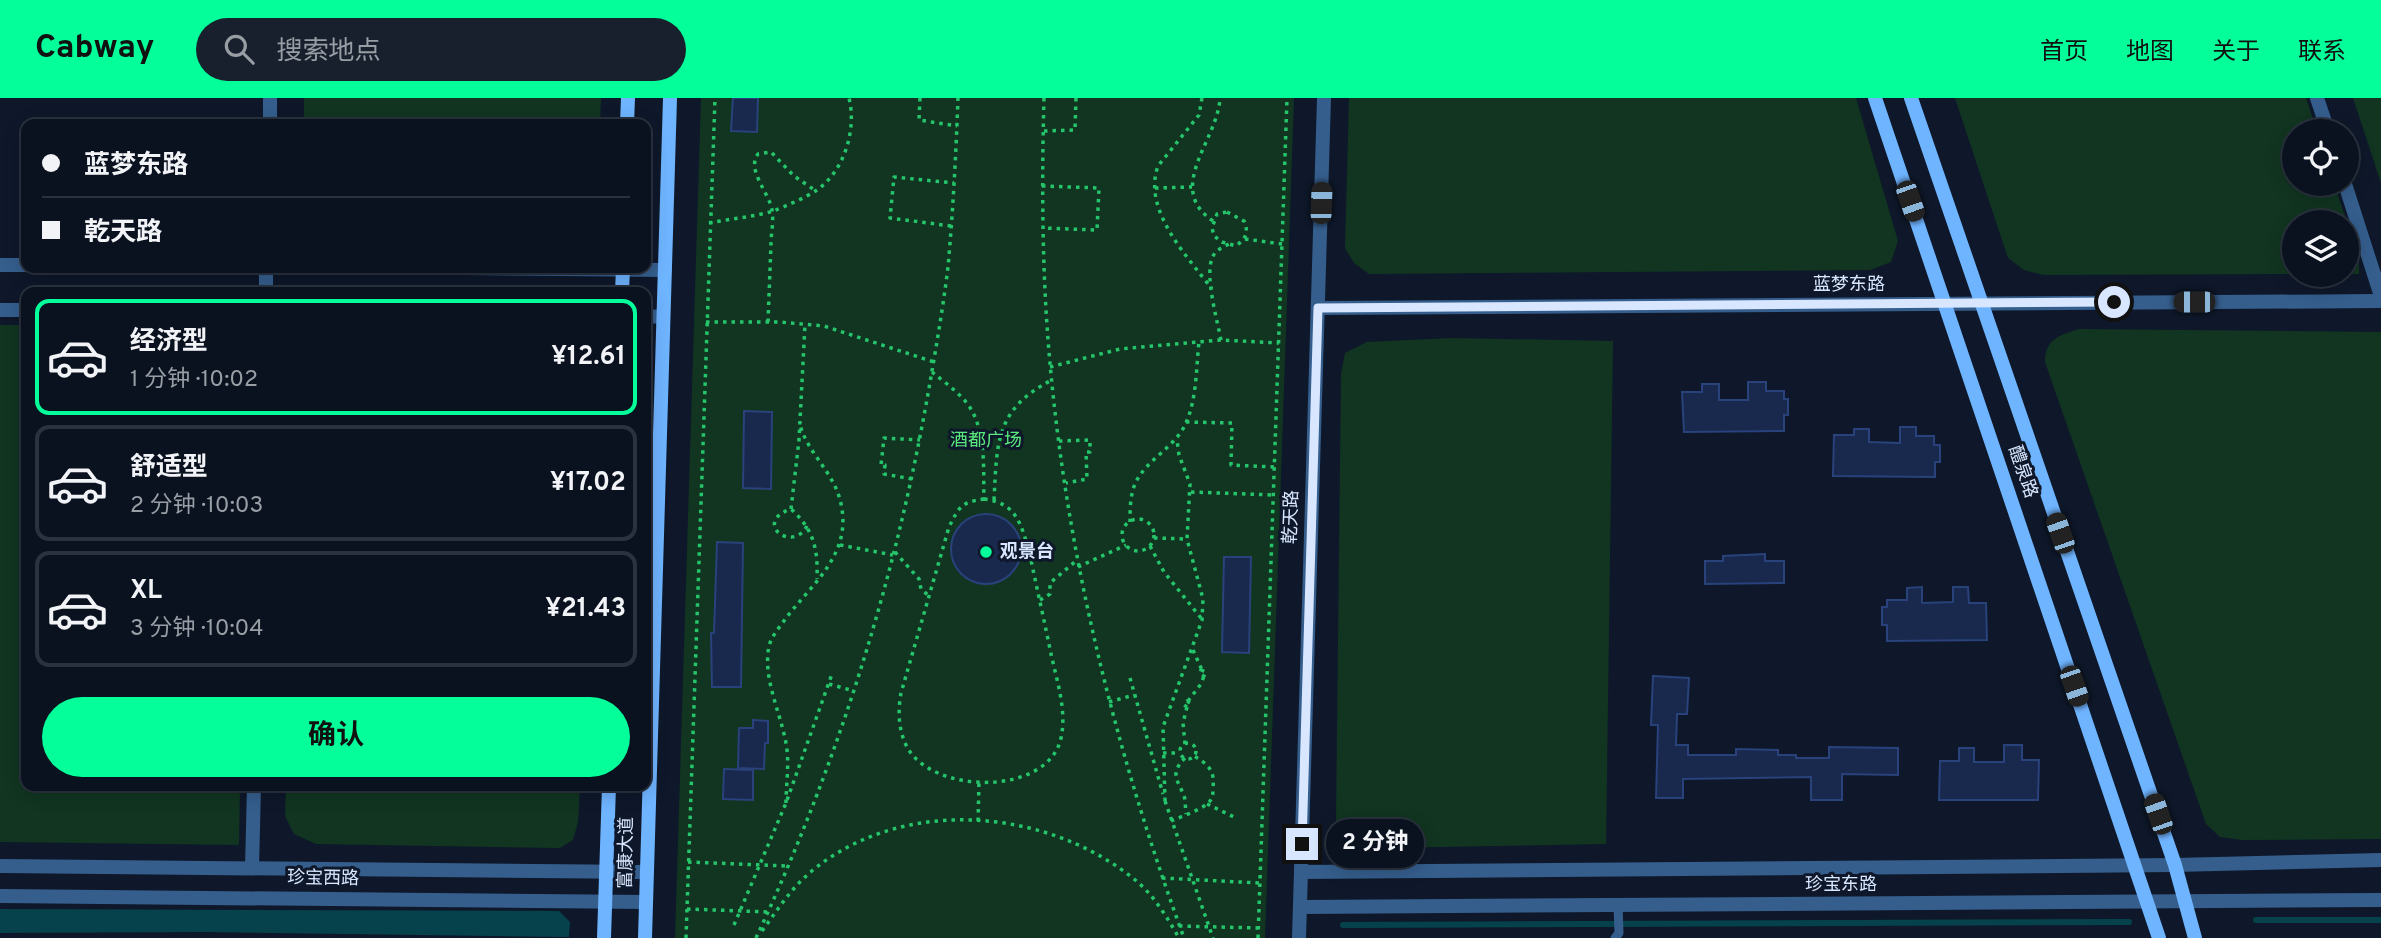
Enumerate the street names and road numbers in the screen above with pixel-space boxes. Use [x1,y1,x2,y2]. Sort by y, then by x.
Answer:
street label: 蓝梦东路 [1813,274,1885,297]
street label: 醴泉路 [2002,443,2042,501]
street label: 乾天路 [1280,490,1304,544]
street label: 富康大道 [615,817,639,889]
street label: 珍宝西路 [287,867,359,891]
street label: 珍宝东路 [1805,874,1877,897]

